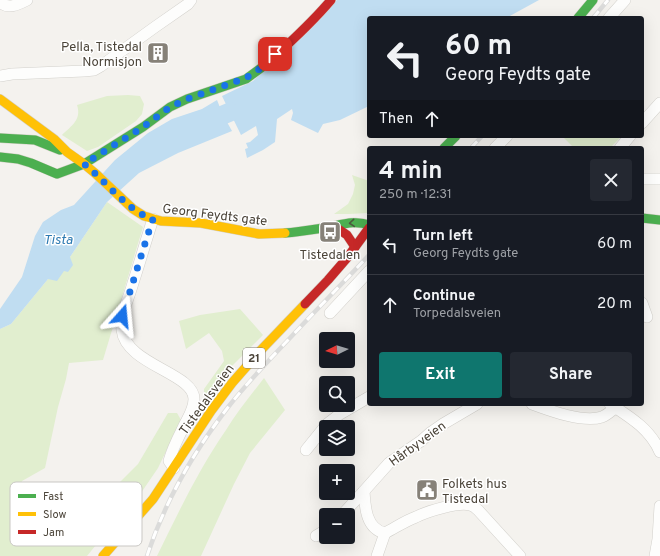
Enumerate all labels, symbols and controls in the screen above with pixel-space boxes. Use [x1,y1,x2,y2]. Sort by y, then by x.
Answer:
text: 60 m [445,29,512,65]
icon: left [379,32,431,84]
pin [258,37,292,71]
place label: Pella, Tistedal Normisjon [61,40,142,71]
building icon: Pella, Tistedal Normisjon [145,40,171,66]
icon: arrive [264,43,286,65]
text: Georg Feydts gate [445,64,591,87]
icon: ahead [421,108,443,130]
text: Then [379,110,413,129]
text: 4 min [379,157,442,187]
button: close [590,159,632,201]
text: 250 m · 12:31 [379,187,452,203]
street label: Georg Feydts gate [161,202,268,230]
one-way arrow [349,218,355,227]
bus stop icon: Tistedalen [317,219,343,245]
text: Turn left [413,227,473,246]
water label: Tista [43,232,74,249]
icon: left [379,234,401,256]
text: 60 m [597,235,632,254]
text: Georg Feydts gate [413,246,518,262]
place label: Tistedalen [300,248,360,264]
text: Continue [413,287,475,306]
icon: ahead [379,294,401,316]
position arrow [101,295,143,337]
text: 20 m [597,295,632,314]
text: Torpedalsveien [413,306,501,322]
north arrow [319,332,355,368]
map controls [319,332,355,544]
road number: 21 [243,348,265,368]
button: Exit [379,352,502,398]
button: Share [510,352,632,398]
street label: Tistedalsveien [177,362,239,439]
button: search [319,376,355,412]
street label: Hårbyveien [387,419,450,471]
button: layers [319,420,355,456]
button: + [319,464,355,500]
public building icon: Folkets hus Tistedal [414,477,440,503]
place label: Folkets hus Tistedal [442,477,507,508]
legend [10,482,142,546]
text: Fast [43,490,63,504]
text: Slow [43,508,66,522]
button: − [319,508,355,544]
text: Jam [43,526,64,540]

